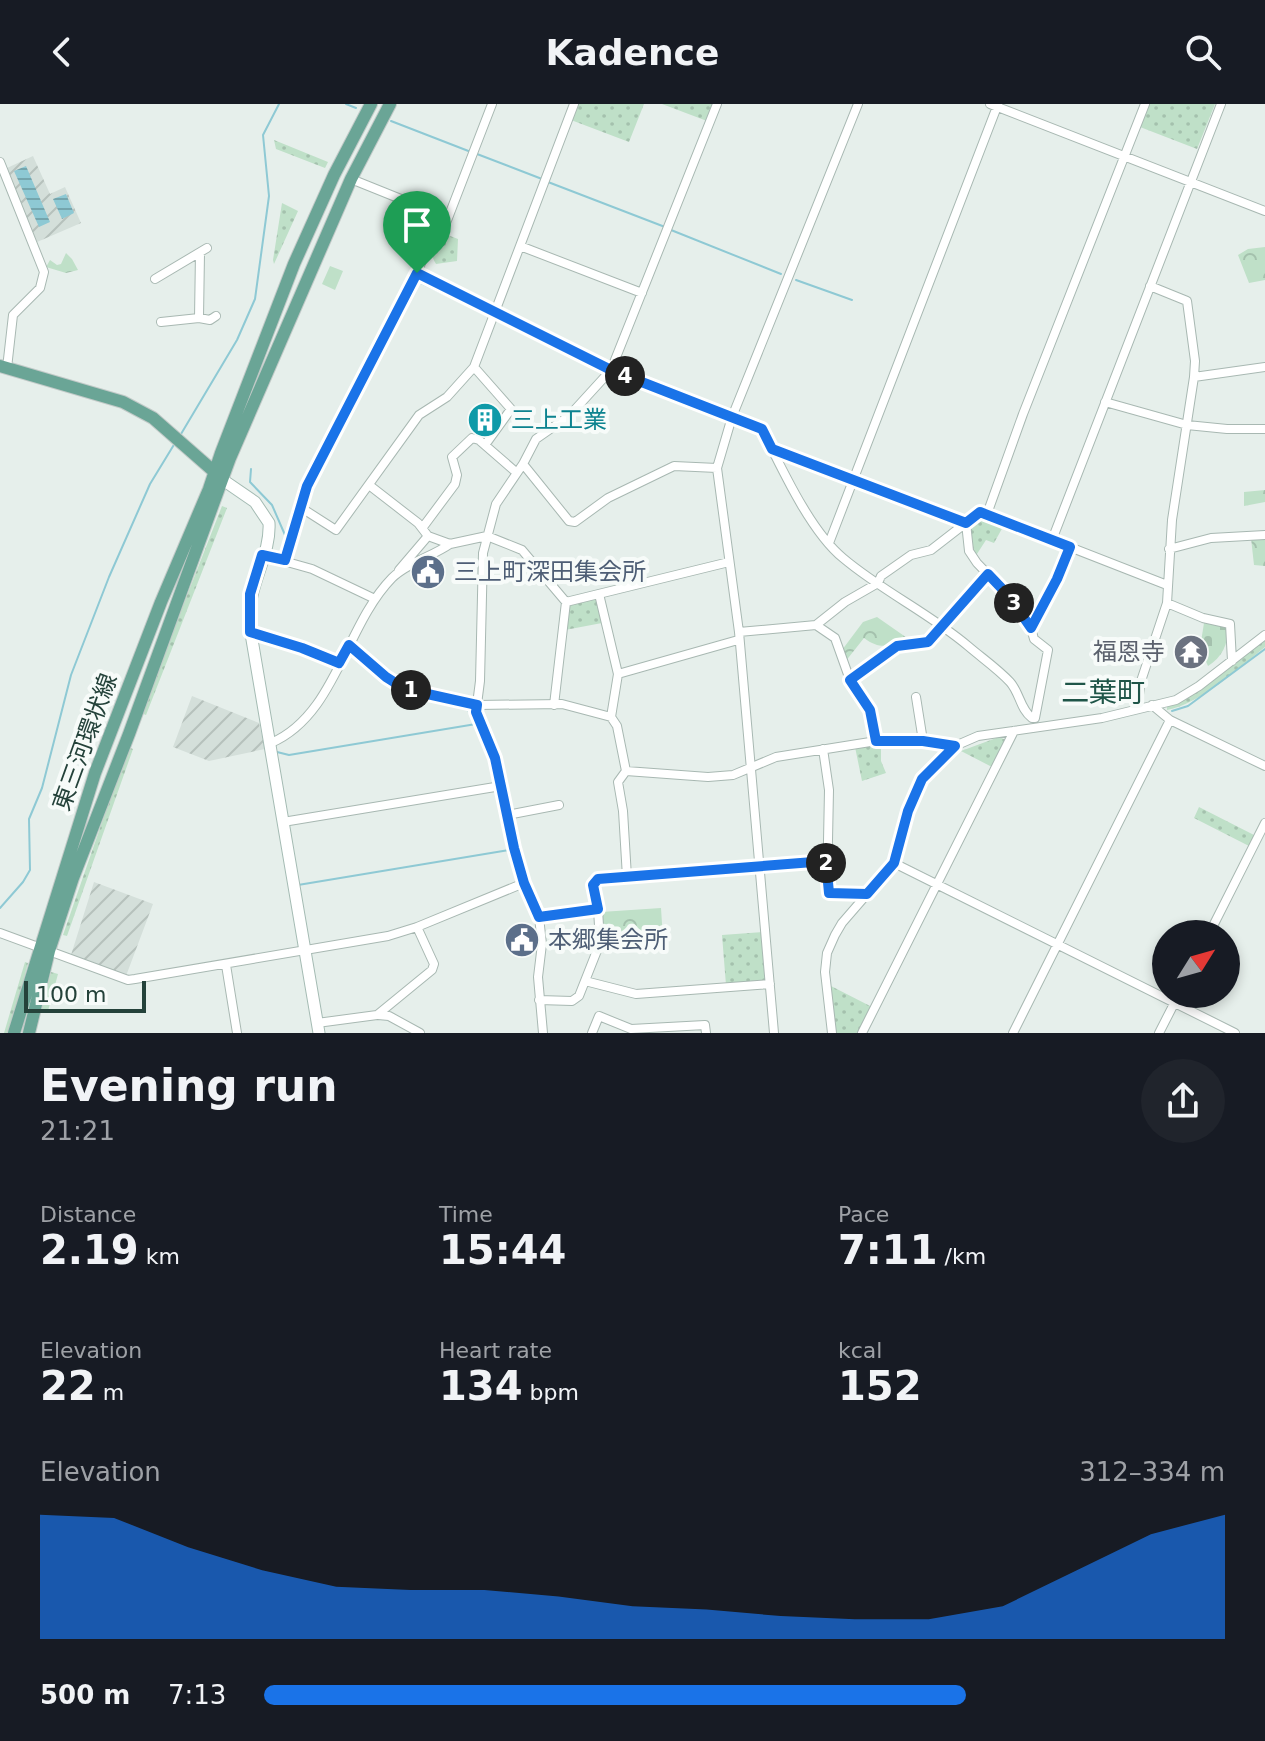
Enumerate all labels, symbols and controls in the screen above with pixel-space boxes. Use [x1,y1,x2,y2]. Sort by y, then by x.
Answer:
icon: back [40,30,84,74]
icon: search [1181,30,1225,74]
text: Kadence [546,32,719,73]
pin [383,191,451,273]
icon: arrive [395,203,439,247]
pin: 4 [605,356,645,396]
text: 4 [617,363,633,388]
building icon: 三上工業 [466,401,504,439]
place label: 三上工業 [511,406,607,434]
public building icon: 三上町深田集会所 [409,553,447,591]
place label: 三上町深田集会所 [454,558,646,586]
pin: 3 [994,583,1034,623]
text: 3 [1006,590,1022,615]
temple icon: 福恩寺 [1172,633,1210,671]
place label: 福恩寺 [1093,638,1165,666]
street label: 東三河環状線 [47,670,123,814]
pin: 1 [391,670,431,710]
district label: 二葉町 [1061,676,1145,709]
text: 1 [403,677,419,702]
pin: 2 [806,843,846,883]
text: 2 [818,850,834,875]
north arrow [1152,920,1240,1008]
map controls [1152,920,1240,1008]
public building icon: 本郷集会所 [503,921,541,959]
place label: 本郷集会所 [548,926,668,954]
scale bar [24,977,146,1013]
text: 100 m [36,982,106,1007]
button: share [1141,1059,1225,1143]
text: Evening run [40,1060,337,1111]
text: 21:21 [40,1116,115,1146]
text: Distance [40,1202,136,1227]
text: Time [439,1202,493,1227]
text: Pace [838,1202,889,1227]
text: 2.19 [40,1227,139,1273]
text: 15:44 [439,1227,566,1273]
text: 7:11 [838,1227,938,1273]
text: km [139,1244,180,1269]
text: /km [938,1244,986,1269]
text: Elevation [40,1338,142,1363]
text: Heart rate [439,1338,552,1363]
text: kcal [838,1338,882,1363]
text: 22 [40,1363,96,1409]
text: 134 [439,1363,523,1409]
text: 152 [838,1363,922,1409]
text: m [96,1380,124,1405]
text: bpm [523,1380,579,1405]
text: Elevation [40,1457,161,1487]
text: 312–334 m [1079,1457,1225,1487]
text: 500 m [40,1680,130,1710]
text: 7:13 [168,1680,226,1710]

